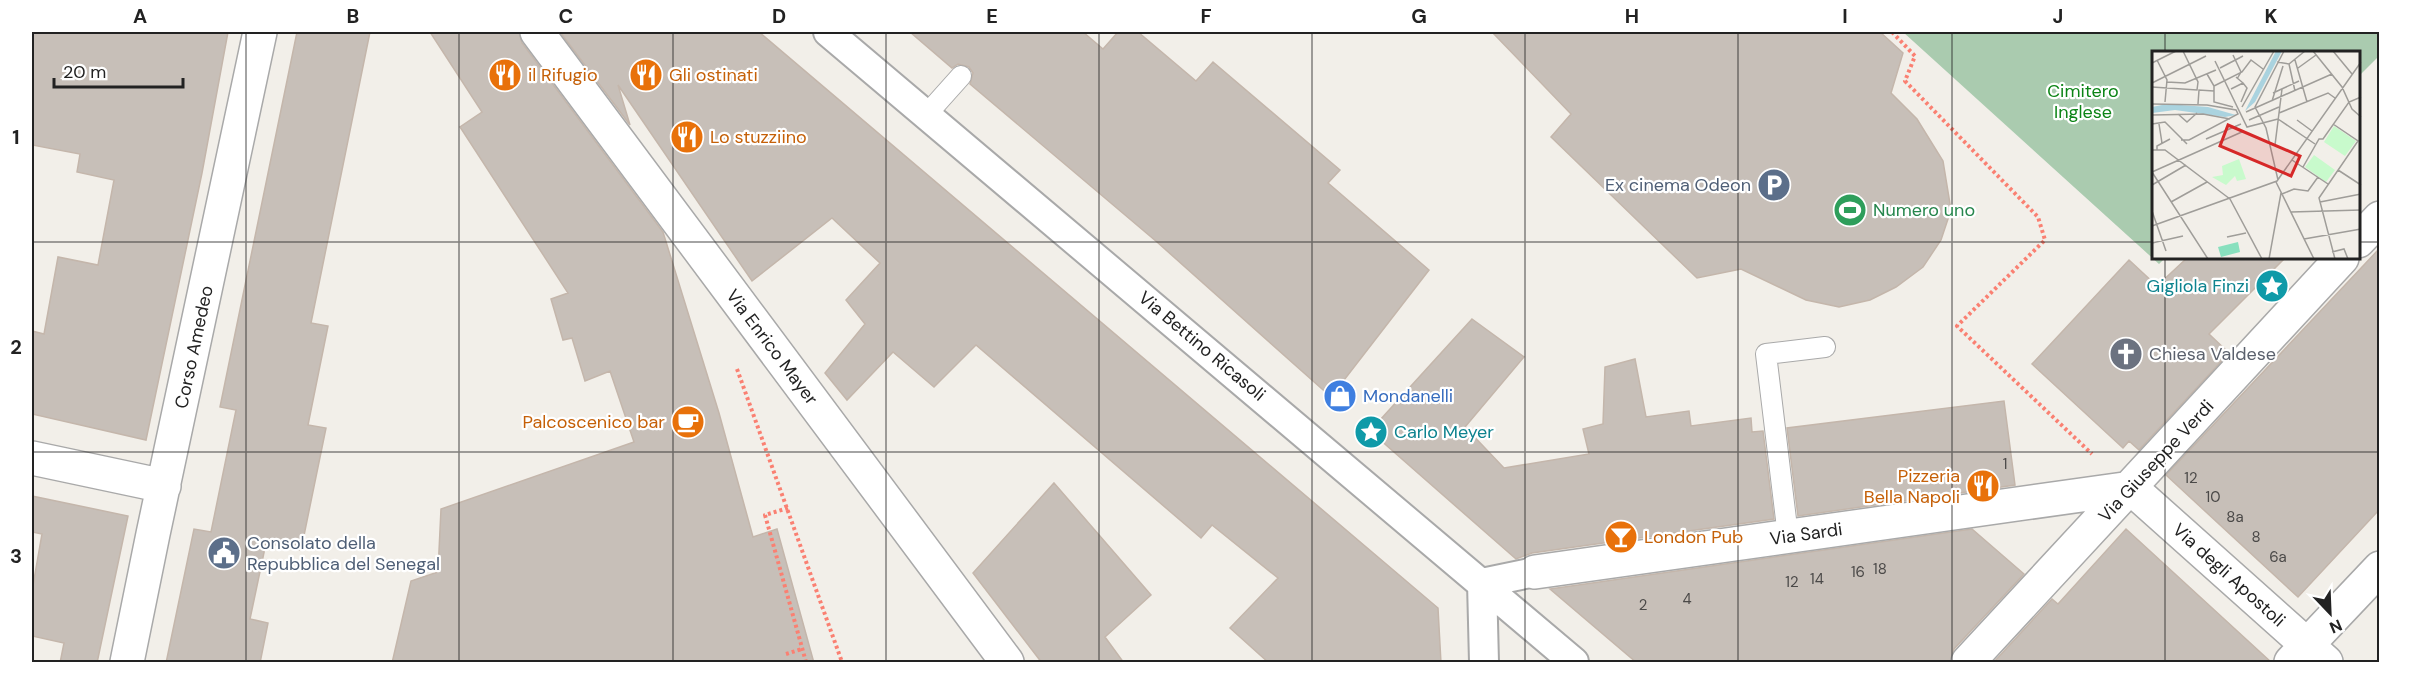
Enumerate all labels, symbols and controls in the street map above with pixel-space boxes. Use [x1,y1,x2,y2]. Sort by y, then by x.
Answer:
text: A [133,3,147,29]
text: B [347,3,359,29]
text: C [559,3,573,29]
text: D [772,3,786,29]
text: E [986,3,998,29]
text: F [1200,3,1212,29]
text: G [1411,3,1427,29]
text: H [1625,3,1639,29]
text: I [1842,3,1848,29]
text: J [2053,3,2063,29]
text: K [2264,3,2278,29]
scale bar [54,51,183,89]
inset map [2152,51,2360,260]
restaurant icon: il Rifugio [487,57,523,93]
restaurant icon: Gli ostinati [628,57,664,93]
text: 20 m [63,60,106,84]
place label: il Rifugio [528,63,598,87]
place label: Gli ostinati [669,63,758,87]
park label: Cimitero Inglese [2047,79,2119,124]
restaurant icon: Lo stuzziino [669,119,705,155]
text: 1 [12,124,20,150]
place label: Lo stuzziino [710,125,807,149]
parking icon: Ex cinema Odeon [1756,167,1792,203]
place label: Ex cinema Odeon [1605,173,1751,197]
sports icon: Numero uno [1832,192,1868,228]
place label: Numero uno [1873,198,1975,222]
place icon: Gigliola Finzi [2254,268,2290,304]
place label: Gigliola Finzi [2147,274,2249,298]
street label: Corso Amedeo [169,283,219,411]
street label: Via Enrico Mayer [721,284,824,410]
street label: Via Bettino Ricasoli [1133,286,1271,406]
text: 2 [10,334,22,360]
church icon: Chiesa Valdese [2108,336,2144,372]
place label: Chiesa Valdese [2149,342,2276,366]
shop icon: Mondanelli [1322,378,1358,414]
place label: Mondanelli [1363,384,1453,408]
street label: Via Giuseppe Verdi [2093,395,2219,527]
cafe icon: Palcoscenico bar [670,404,706,440]
place label: Palcoscenico bar [523,410,665,434]
place icon: Carlo Meyer [1353,414,1389,450]
place label: Carlo Meyer [1394,420,1494,444]
house number: 1 [2003,454,2007,474]
place label: Pizzeria Bella Napoli [1864,464,1960,509]
restaurant icon: Pizzeria Bella Napoli [1965,468,2001,504]
house number: 12 [2184,468,2198,488]
house number: 10 [2206,487,2220,507]
house number: 8a [2226,507,2244,527]
street label: Via Sardi [1768,517,1844,551]
street label: Via degli Apostoli [2167,518,2291,632]
bar icon: London Pub [1603,519,1639,555]
place label: London Pub [1644,525,1743,549]
house number: 8 [2251,527,2261,547]
place label: Consolato della Repubblica del Senegal [247,531,440,576]
public building icon: Consolato della Repubblica del Senegal [206,535,242,571]
text: 3 [10,543,22,569]
house number: 6a [2269,547,2287,567]
house number: 18 [1873,559,1887,579]
house number: 16 [1851,562,1865,582]
house number: 14 [1810,569,1824,589]
house number: 12 [1785,572,1799,592]
north arrow [2300,583,2360,643]
house number: 4 [1682,589,1692,609]
house number: 2 [1639,595,1647,615]
text: N [2326,614,2345,638]

